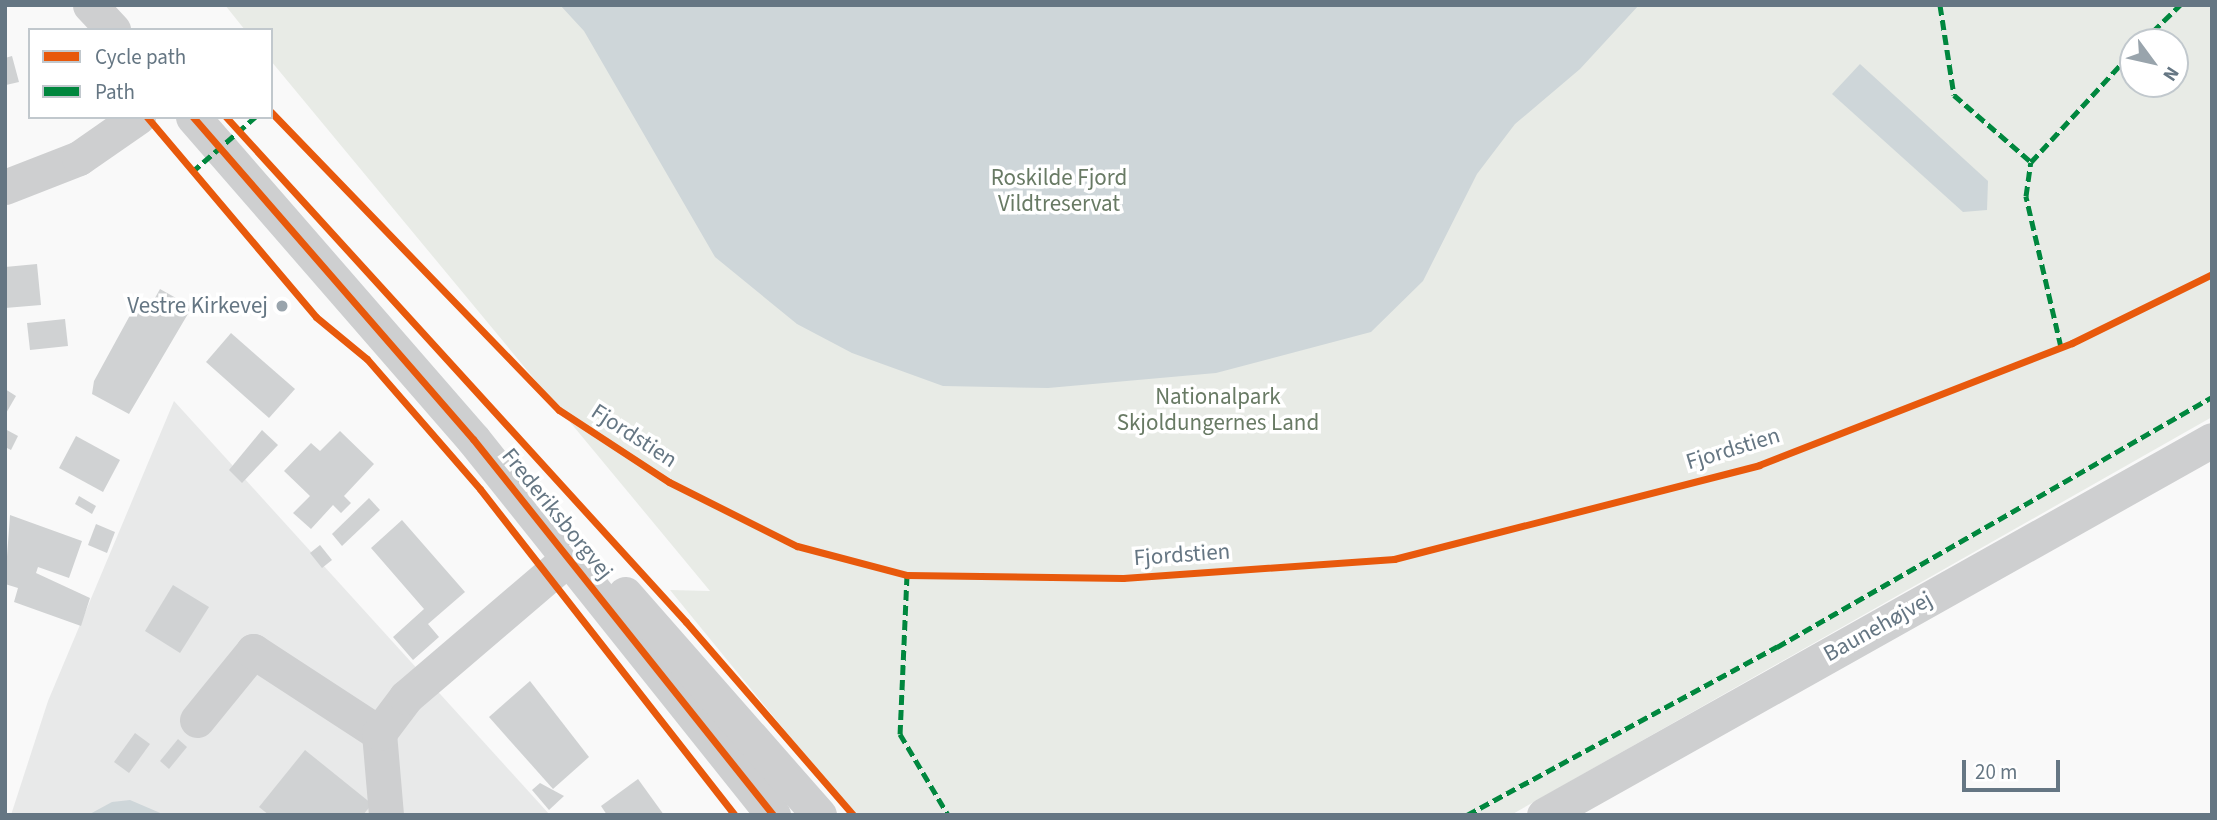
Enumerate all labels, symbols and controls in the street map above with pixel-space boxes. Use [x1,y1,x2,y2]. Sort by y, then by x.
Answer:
legend [28,28,273,119]
north arrow [2119,28,2189,98]
text: Cycle path [95,42,186,72]
text: N [2156,61,2185,86]
text: Path [95,77,135,107]
park label: Roskilde Fjord Vildtreservat [991,164,1127,218]
place label: Vestre Kirkevej [127,292,268,320]
marker: Vestre Kirkevej [274,298,290,314]
park label: Nationalpark Skjoldungernes Land [1117,383,1319,437]
street label: Fjordstien [586,398,682,474]
street label: Fjordstien [1683,422,1783,476]
street label: Frederiksborgvej [496,443,618,585]
street label: Fjordstien [1133,538,1231,572]
street label: Baunehøjvej [1819,586,1937,668]
scale bar [1965,746,2063,790]
text: 20 m [1975,757,2017,787]

